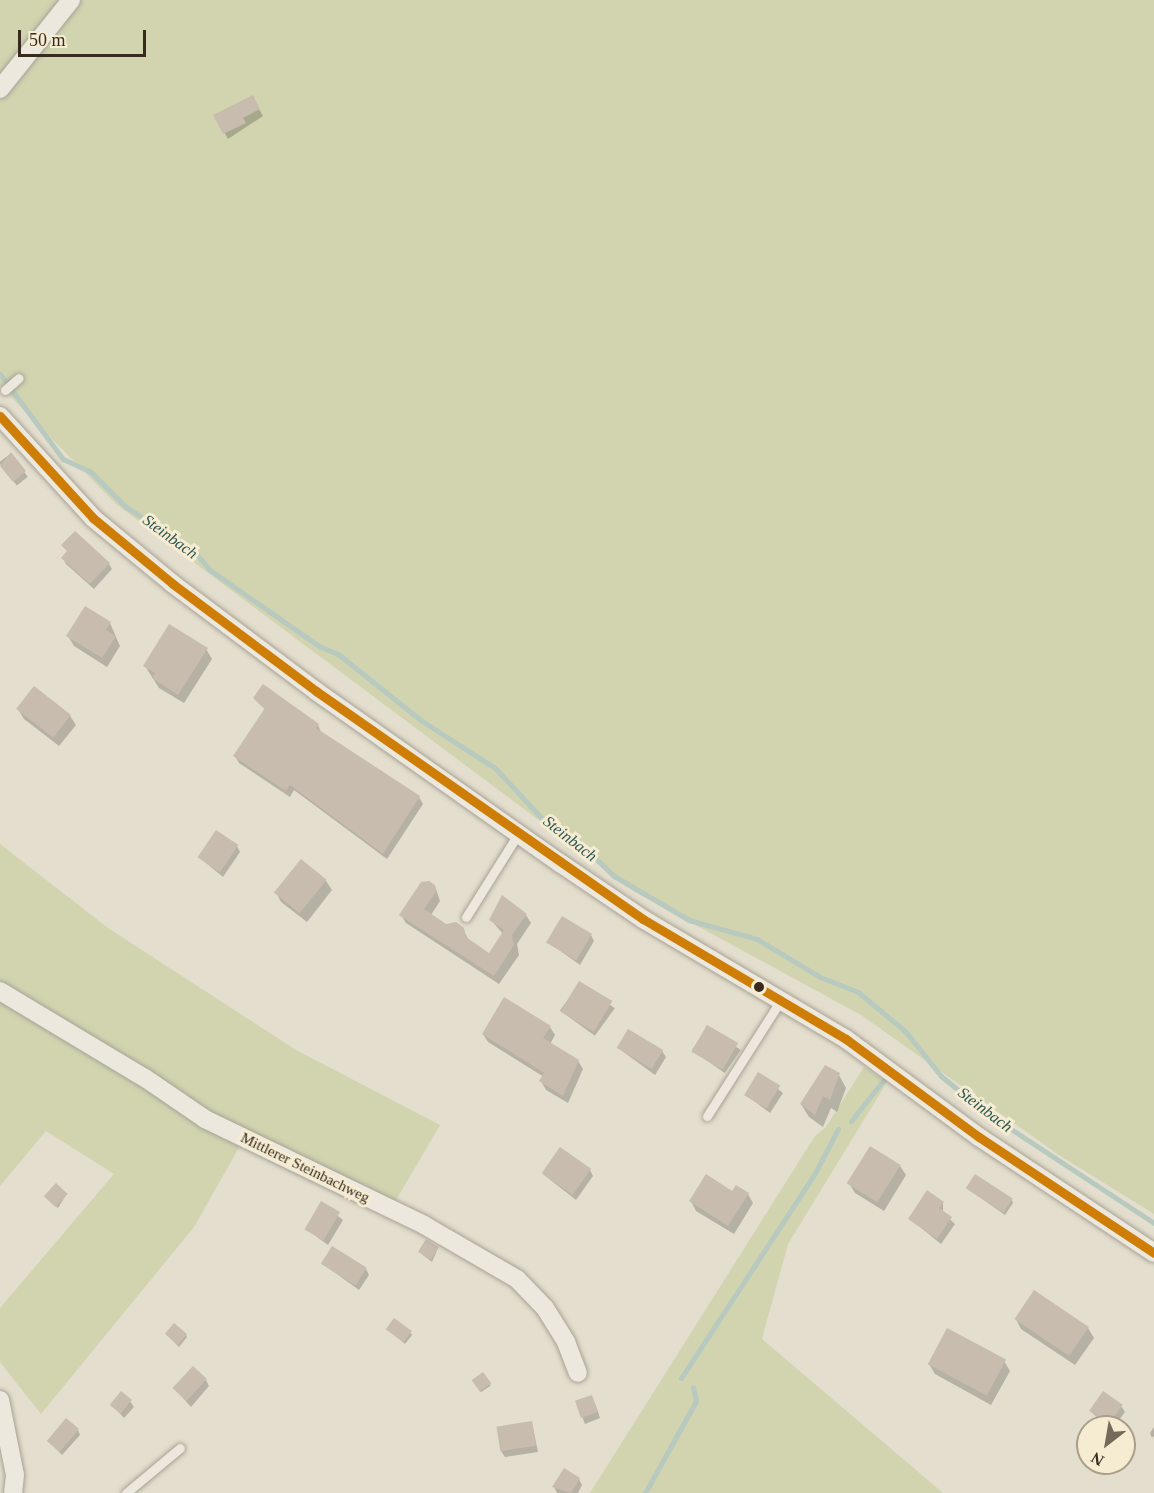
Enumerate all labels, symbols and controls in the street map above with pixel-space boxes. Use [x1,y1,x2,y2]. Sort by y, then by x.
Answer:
scale bar [21,18,148,56]
text: 50 m [29,30,66,50]
water label: Steinbach [139,511,201,563]
water label: Steinbach [539,812,601,866]
unlabelled marker [753,981,765,993]
water label: Steinbach [954,1083,1016,1137]
street label: Mittlerer Steinbachweg [238,1129,372,1207]
north arrow [1076,1415,1136,1475]
text: N [1088,1449,1107,1469]

